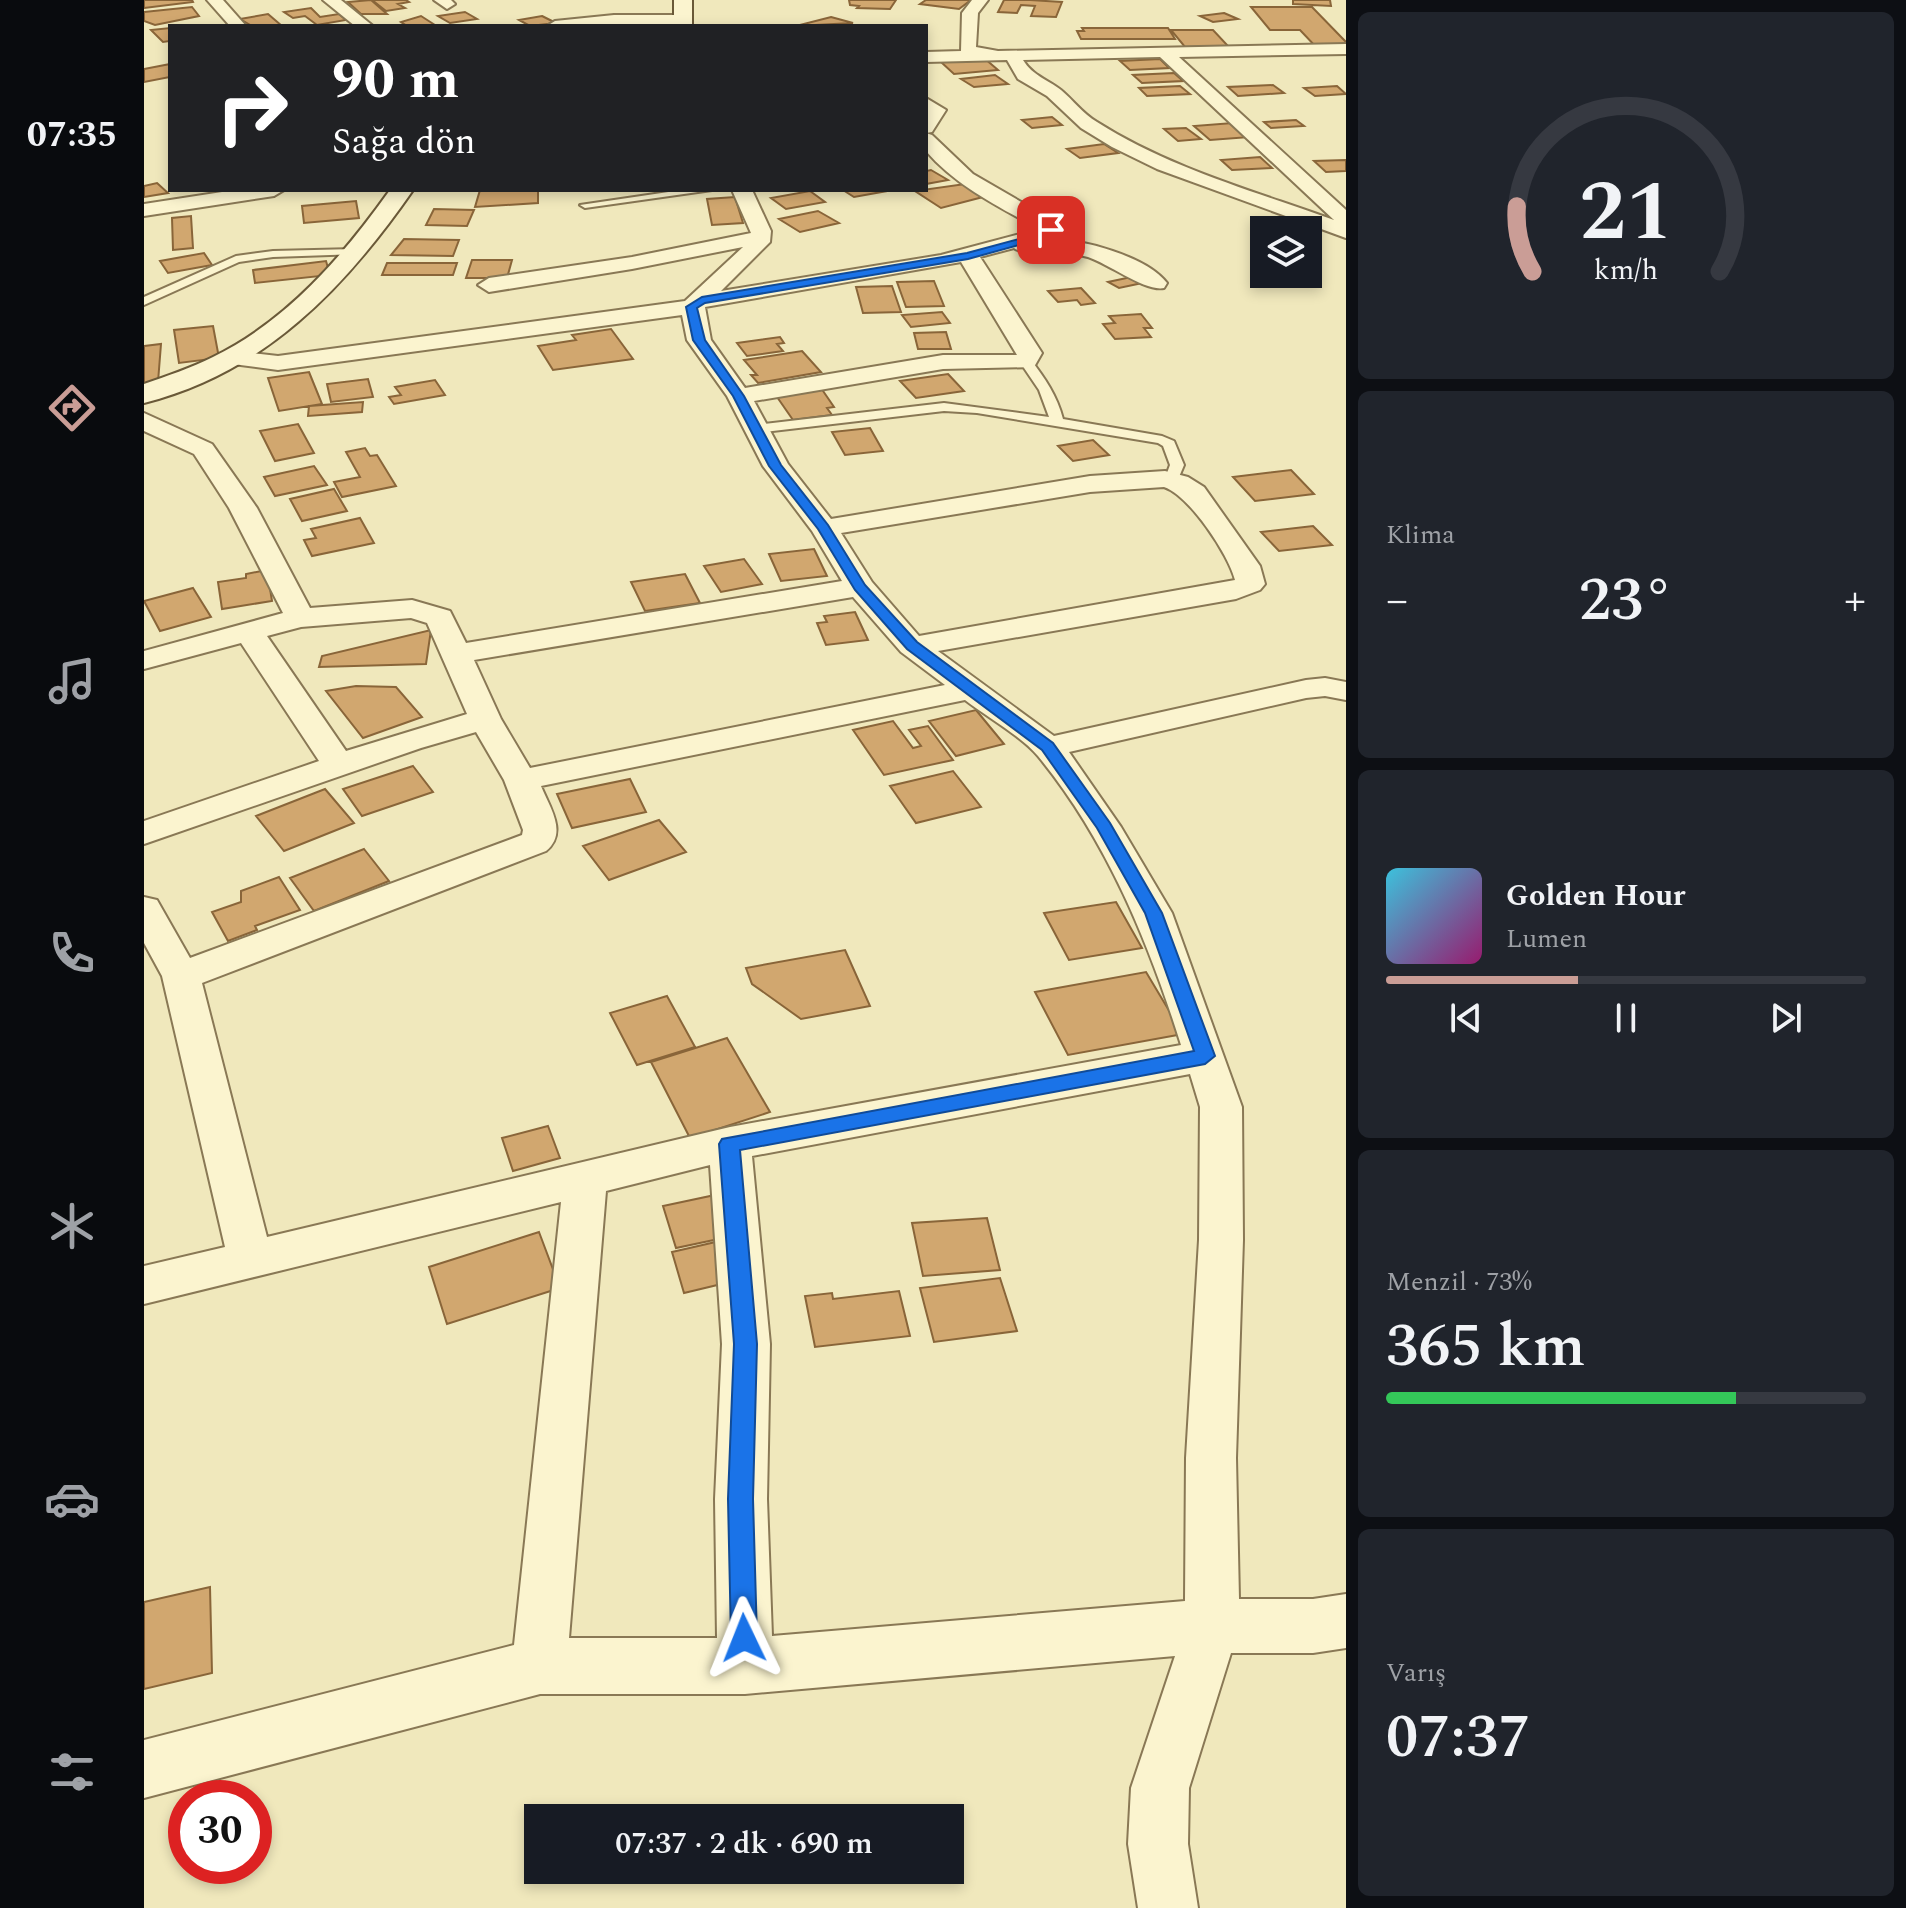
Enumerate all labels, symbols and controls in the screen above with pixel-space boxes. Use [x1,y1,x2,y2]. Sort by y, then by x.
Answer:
text: 90 m [332,38,459,123]
icon: right [200,56,304,160]
text: 07:35 [27,108,117,163]
text: Sağa dön [332,115,476,170]
text: 21 [1579,149,1673,276]
pin [1017,196,1085,264]
icon: arrive [1029,208,1073,252]
map controls [1250,216,1322,288]
button: layers [1250,216,1322,288]
text: km/h [1594,249,1658,292]
icon: directions [44,380,100,436]
text: Klima [1386,515,1455,555]
text: 23° [1579,555,1673,647]
text: − [1386,567,1408,634]
text: + [1844,567,1866,634]
icon: music [44,653,100,709]
text: Golden Hour [1506,873,1686,919]
text: Lumen [1506,919,1587,959]
icon: phone [44,925,100,981]
icon: previous [1444,996,1488,1040]
icon: pause [1604,996,1648,1040]
icon: next [1764,996,1808,1040]
icon: climate [44,1198,100,1254]
text: Menzil · 73% [1386,1262,1532,1302]
text: 365 km [1386,1301,1586,1393]
icon: car [44,1471,100,1527]
position arrow [702,1596,786,1680]
text: Varış [1386,1653,1446,1693]
text: 07:37 [1386,1692,1530,1784]
icon: filters [44,1744,100,1800]
speed limit sign: 30 [168,1780,272,1884]
text: 07:37 · 2 dk · 690 m [615,1821,873,1867]

